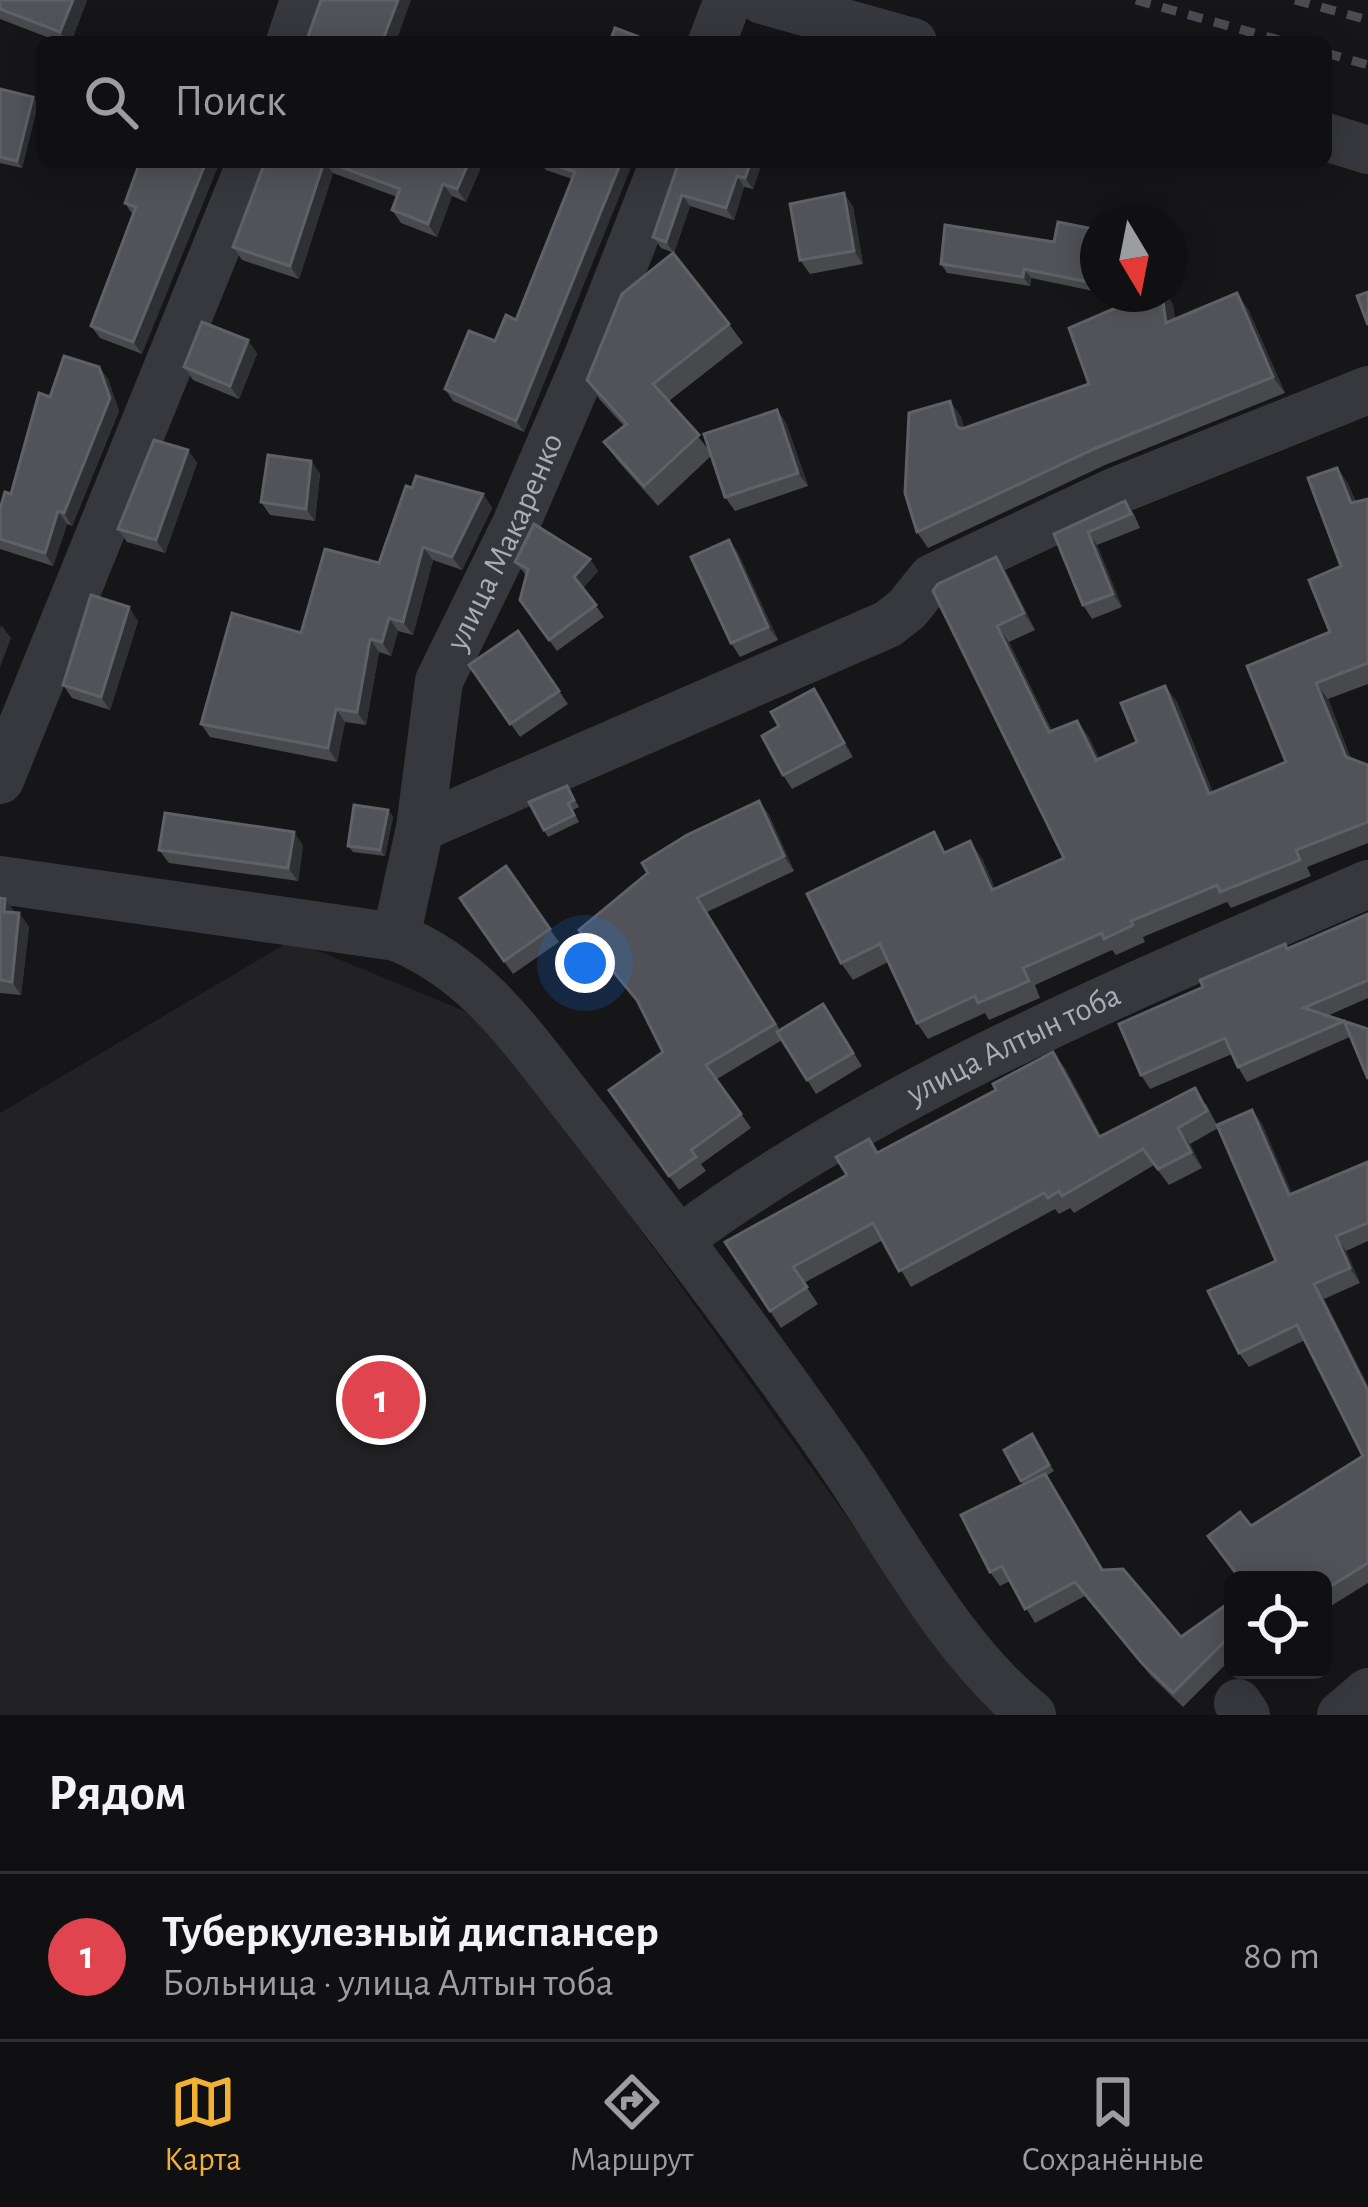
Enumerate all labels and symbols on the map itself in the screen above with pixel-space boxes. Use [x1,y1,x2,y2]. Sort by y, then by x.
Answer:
north arrow [1080,204,1188,312]
street label: улица Макаренко [440,429,569,656]
your location [555,933,615,993]
street label: улица Алтын тоба [901,978,1125,1111]
pin: 1 [342,1355,420,1445]

